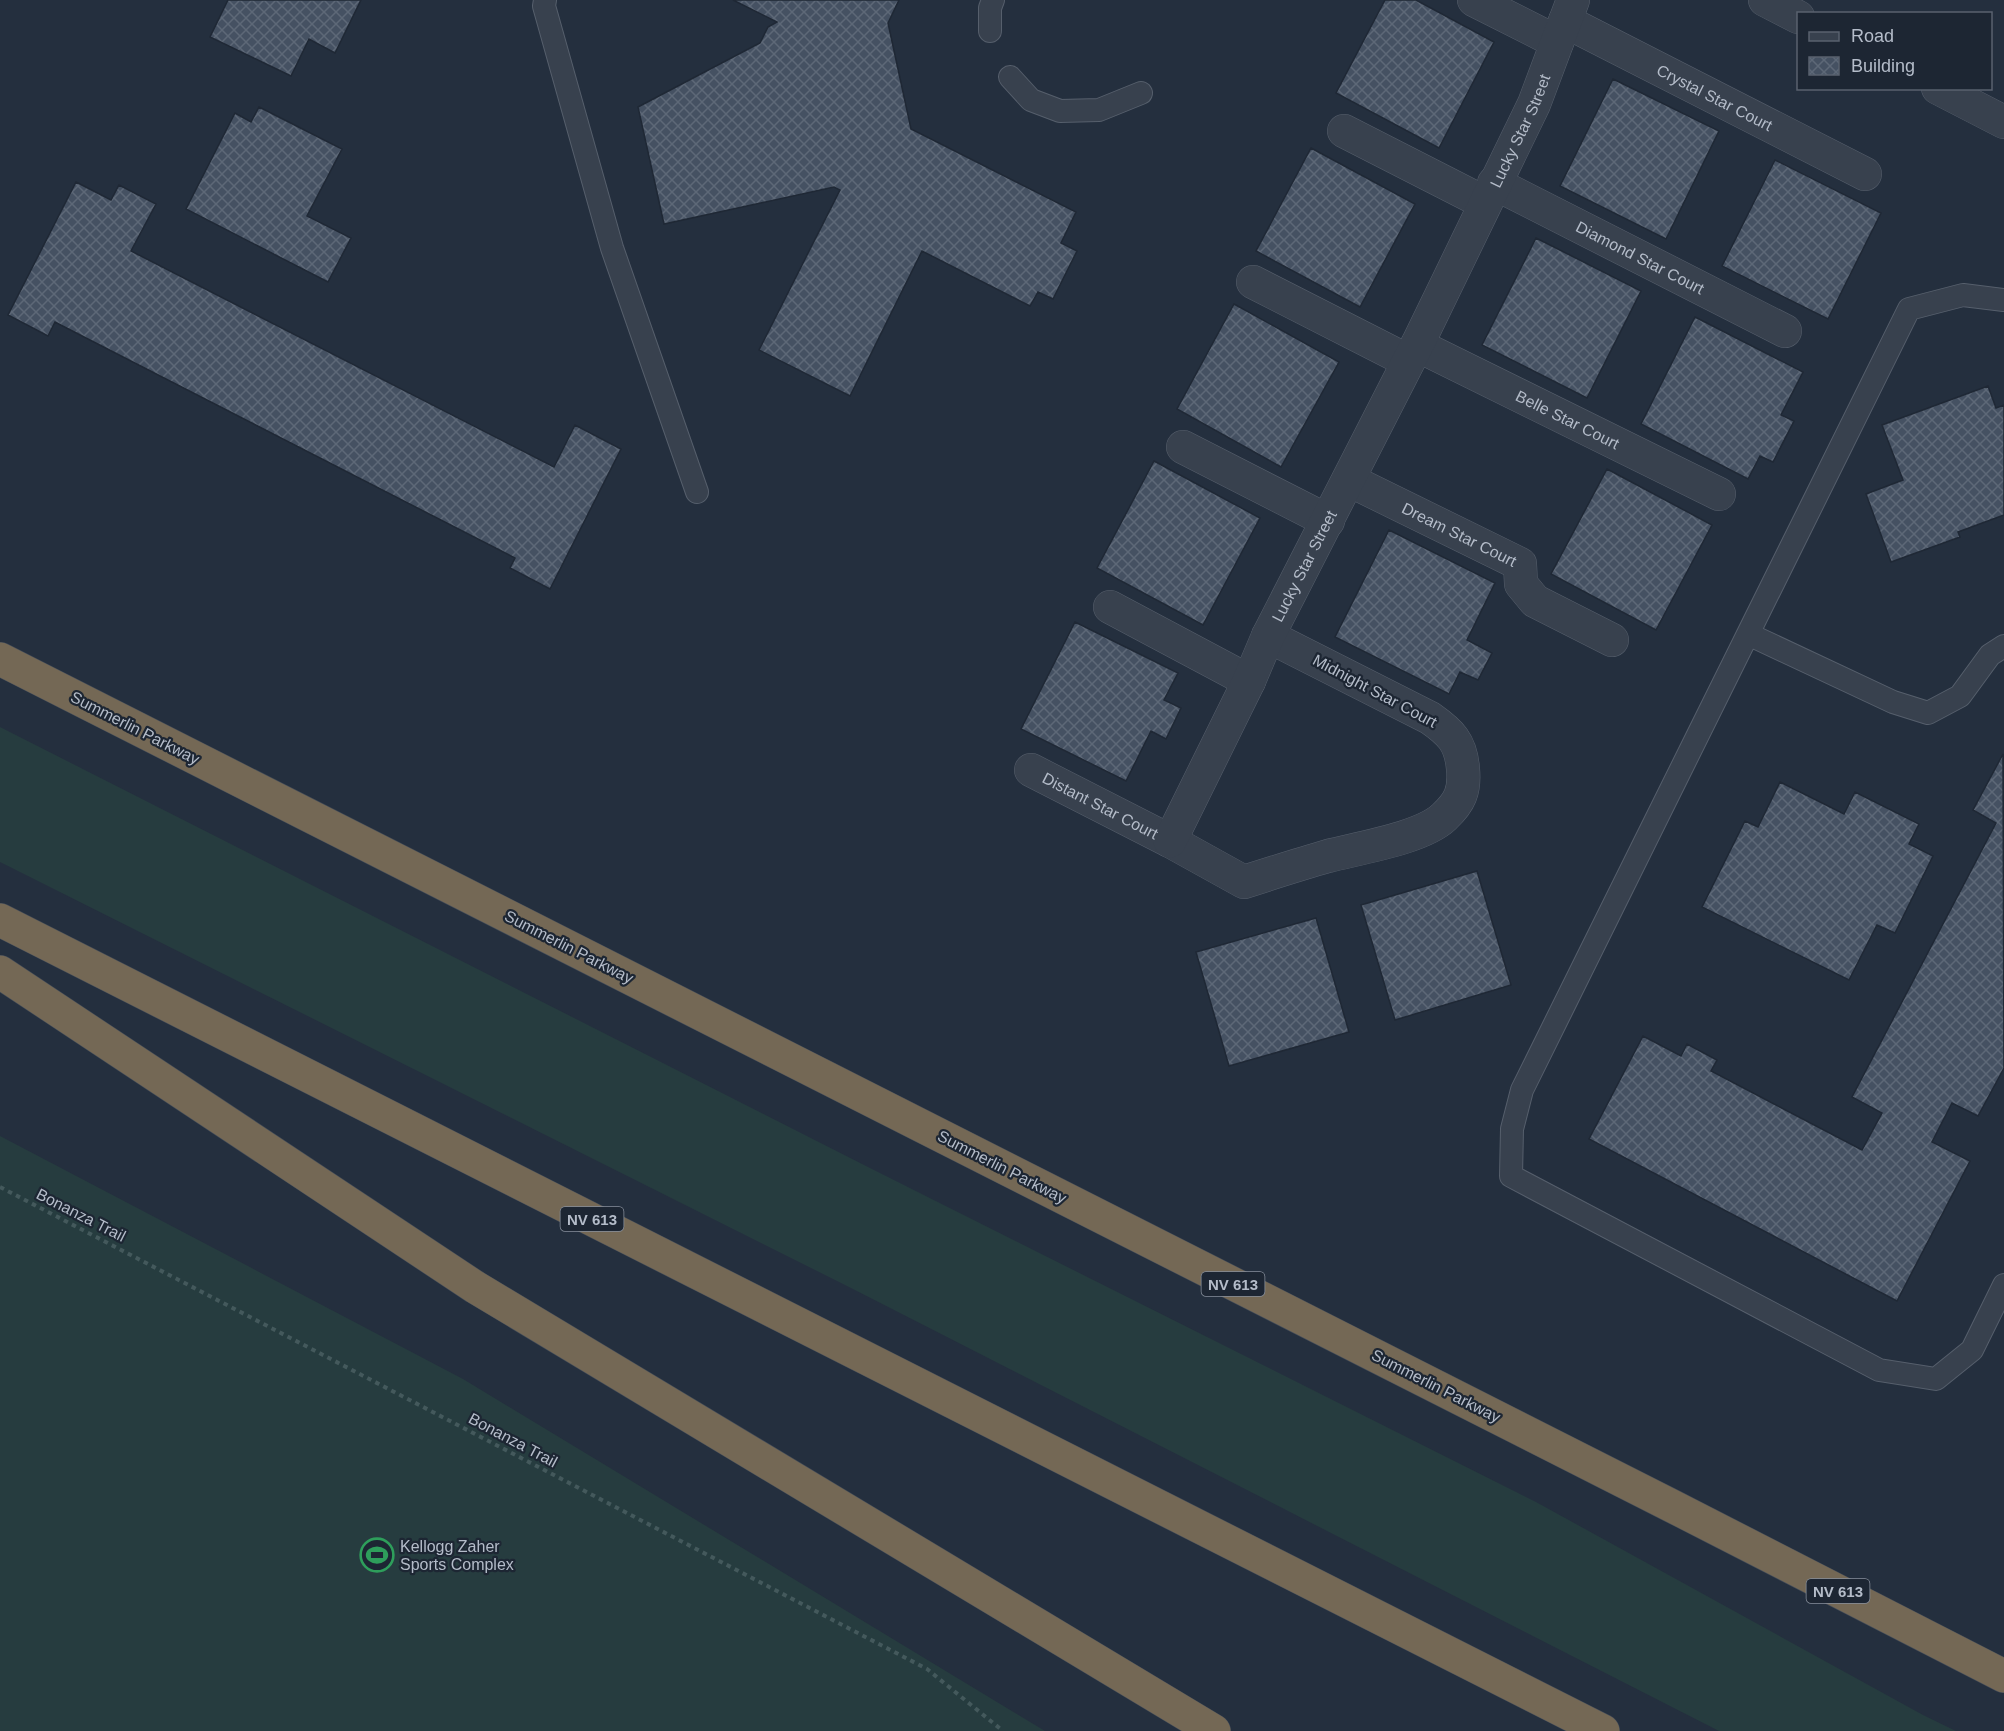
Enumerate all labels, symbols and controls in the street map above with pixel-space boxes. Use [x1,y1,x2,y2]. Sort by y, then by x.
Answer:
legend [1797,12,1992,90]
text: Road [1851,26,1894,46]
text: Building [1851,56,1915,76]
street label: Crystal Star Court [1654,61,1776,134]
street label: Lucky Star Street [1486,71,1553,190]
street label: Diamond Star Court [1573,218,1708,297]
street label: Belle Star Court [1513,387,1623,452]
street label: Dream Star Court [1399,499,1520,570]
street label: Lucky Star Street [1268,507,1340,624]
street label: Midnight Star Court [1310,651,1440,731]
street label: Summerlin Parkway [68,688,202,768]
street label: Distant Star Court [1040,769,1161,842]
street label: Summerlin Parkway [502,907,636,987]
street label: Summerlin Parkway [935,1127,1069,1207]
street label: Bonanza Trail [34,1185,128,1245]
road number: NV 613 [560,1207,624,1231]
road number: NV 613 [1202,1272,1264,1296]
street label: Summerlin Parkway [1369,1346,1503,1426]
street label: Bonanza Trail [466,1410,560,1470]
sports icon: Kellogg Zaher Sports Complex [359,1537,395,1573]
place label: Kellogg Zaher Sports Complex [400,1538,514,1573]
road number: NV 613 [1806,1579,1870,1603]

